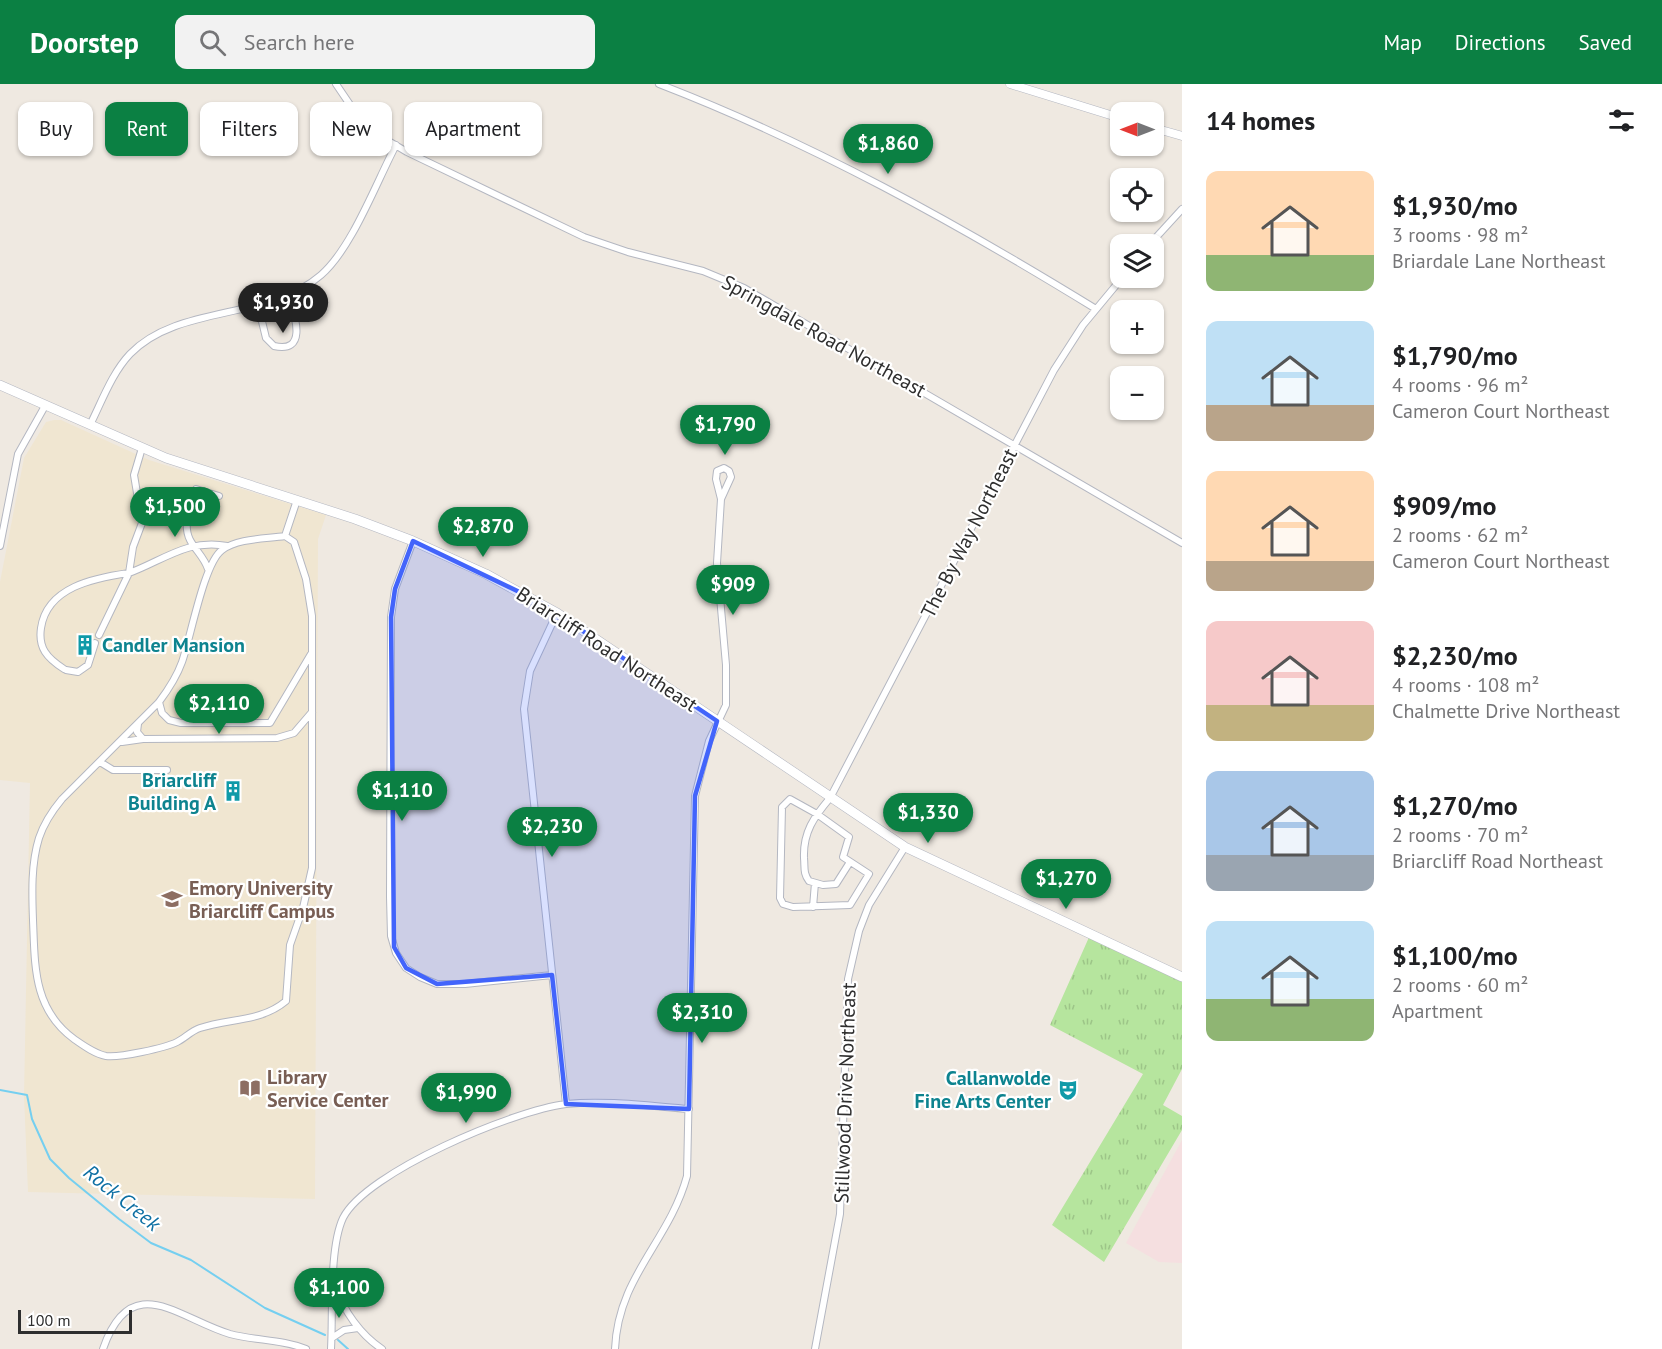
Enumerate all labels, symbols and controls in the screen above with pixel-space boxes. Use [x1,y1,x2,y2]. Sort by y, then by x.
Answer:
search box [175,15,595,69]
text: Doorstep [30,24,139,61]
icon: search [196,26,229,59]
text: Search here [244,28,355,56]
text: Map [1383,29,1422,56]
text: Directions [1455,29,1546,56]
text: Saved [1579,29,1632,56]
chip: Buy [18,102,93,156]
chip: Rent [105,102,188,156]
chip: Filters [200,102,298,156]
chip: New [310,102,392,156]
chip: Apartment [404,102,542,156]
north arrow [1110,102,1164,156]
map controls [1110,102,1164,420]
text: 14 homes [1206,104,1315,137]
icon: filters [1605,104,1638,137]
pin: $1,860 [839,124,937,175]
text: $1,860 [857,130,919,156]
button: locate [1110,168,1164,222]
text: $1,930/mo [1392,189,1518,222]
icon: home [1254,195,1326,267]
text: 3 rooms · 98 m² [1392,222,1528,248]
button: layers [1110,234,1164,288]
text: Briardale Lane Northeast [1392,248,1605,274]
street label: Springdale Road Northeast [717,269,931,403]
pin: $1,930 [234,283,332,334]
text: $1,930 [252,289,314,315]
button: + [1110,300,1164,354]
text: $1,790/mo [1392,339,1518,372]
icon: home [1254,345,1326,417]
button: − [1110,366,1164,420]
text: 4 rooms · 96 m² [1392,372,1528,398]
text: Cameron Court Northeast [1392,398,1610,424]
pin: $1,790 [676,405,774,456]
text: $1,790 [694,411,756,437]
street label: The By Way Northeast [915,444,1023,622]
pin: $1,500 [126,487,224,538]
text: $909/mo [1392,489,1496,522]
text: $1,500 [144,493,206,519]
icon: home [1254,495,1326,567]
pin: $2,870 [434,507,532,558]
text: $2,870 [452,513,514,539]
text: 2 rooms · 62 m² [1392,522,1528,548]
text: Cameron Court Northeast [1392,548,1610,574]
pin: $909 [697,565,769,616]
text: $909 [710,571,756,597]
street label: Briarcliff Road Northeast [511,581,703,718]
place label: Candler Mansion [102,632,245,658]
building icon: Candler Mansion [73,633,97,657]
text: $2,230/mo [1392,639,1518,672]
icon: home [1254,645,1326,717]
text: 4 rooms · 108 m² [1392,672,1539,698]
pin: $2,110 [170,684,268,735]
text: $2,110 [188,690,250,716]
text: Chalmette Drive Northeast [1392,698,1620,724]
place label: Briarcliff Building A [128,767,218,816]
pin: $1,110 [353,771,451,822]
text: $1,110 [371,777,433,803]
building icon: Briarcliff Building A [221,779,245,803]
text: $1,270/mo [1392,789,1518,822]
pin: $1,330 [879,793,977,844]
icon: home [1254,795,1326,867]
text: $1,330 [897,799,959,825]
pin: $2,230 [503,807,601,858]
text: $2,230 [521,813,583,839]
text: 2 rooms · 70 m² [1392,822,1528,848]
text: Briarcliff Road Northeast [1392,848,1603,874]
pin: $1,270 [1017,859,1115,910]
text: $1,270 [1035,865,1097,891]
place label: Emory University Briarcliff Campus [189,875,335,924]
school or university icon: Emory University Briarcliff Campus [160,887,184,911]
text: $1,100/mo [1392,939,1518,972]
icon: home [1254,945,1326,1017]
text: 2 rooms · 60 m² [1392,972,1528,998]
street label: Stillwood Drive Northeast [828,982,862,1204]
pin: $2,310 [653,993,751,1044]
text: Apartment [1392,998,1483,1024]
text: $2,310 [671,999,733,1025]
place label: Library Service Center [267,1064,389,1113]
place label: Callanwolde Fine Arts Center [915,1065,1051,1114]
pin: $1,990 [417,1073,515,1124]
library icon: Library Service Center [238,1076,262,1100]
theatre icon: Callanwolde Fine Arts Center [1056,1078,1080,1102]
text: $1,990 [435,1079,497,1105]
water label: Rock Creek [78,1158,168,1238]
pin: $1,100 [290,1268,388,1319]
text: $1,100 [308,1274,370,1300]
scale bar [18,1307,132,1334]
text: 100 m [27,1310,70,1330]

